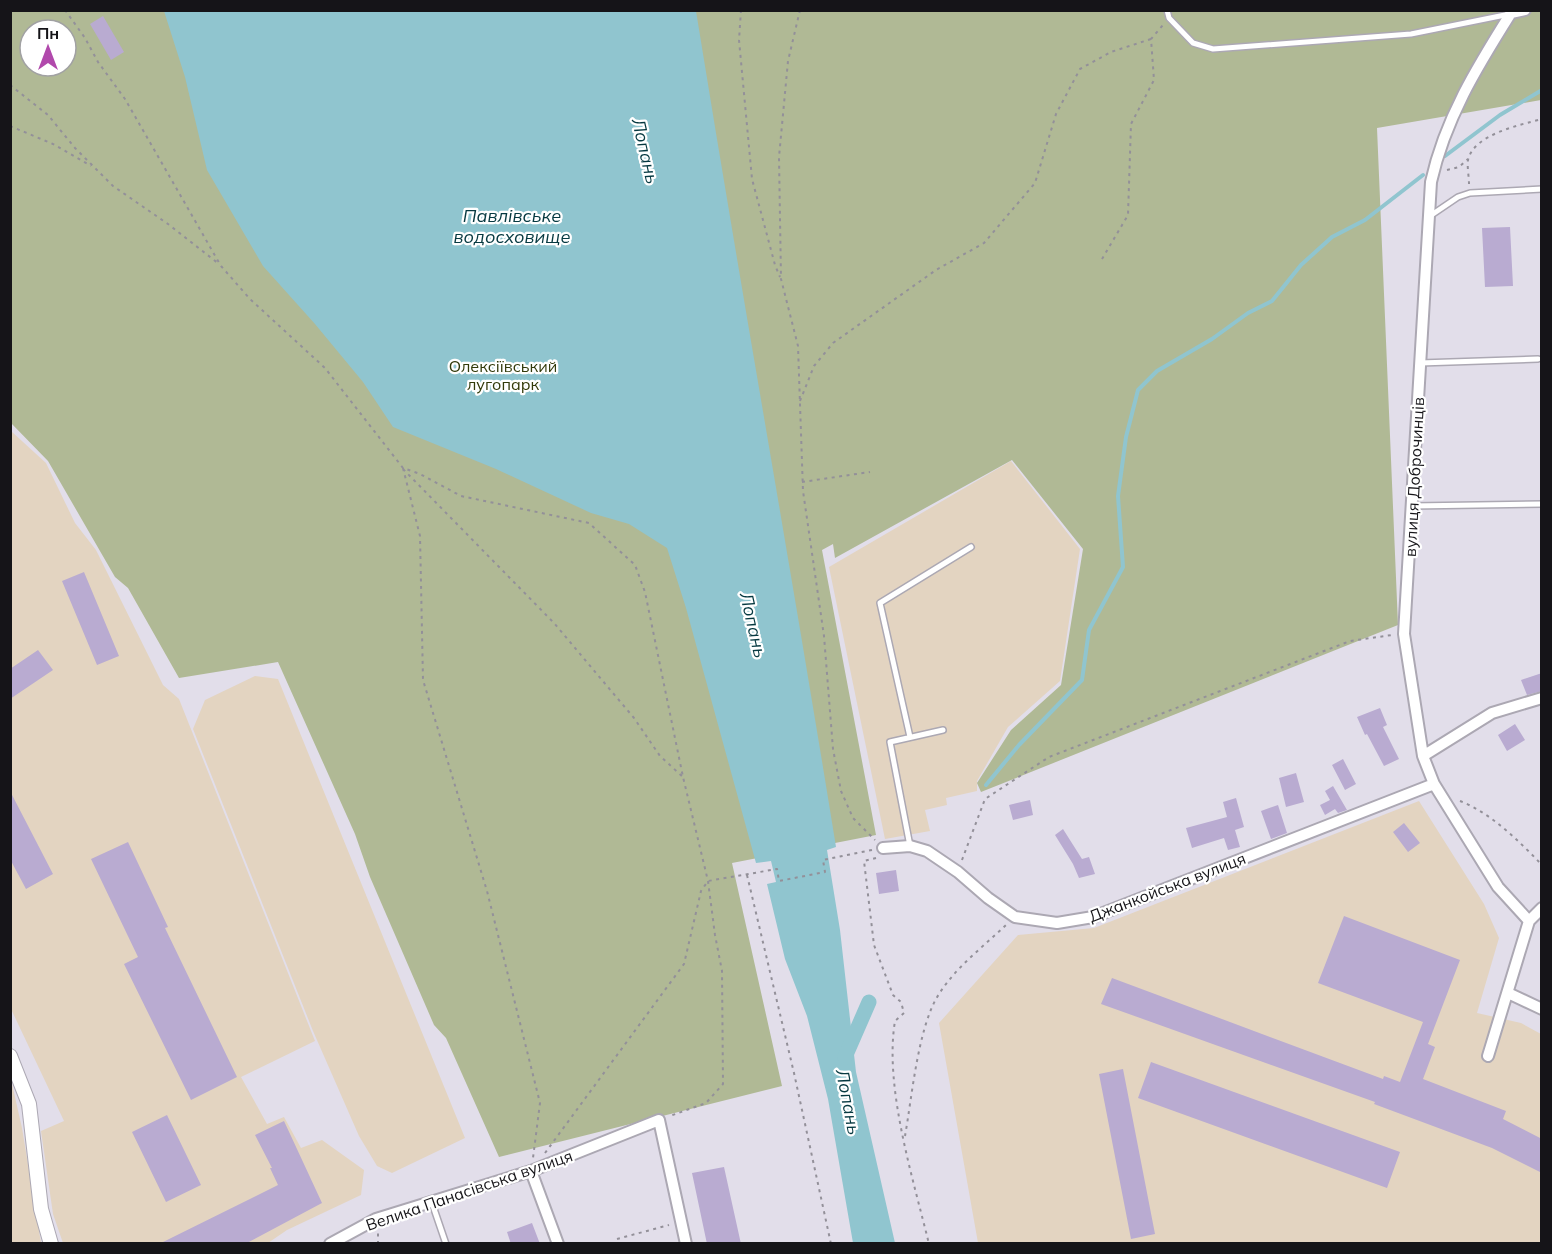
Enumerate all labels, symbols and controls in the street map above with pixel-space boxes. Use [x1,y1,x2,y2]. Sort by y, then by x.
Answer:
north arrow [18,18,78,78]
text: Пн [37,23,59,43]
water label: Лопань [627,115,664,186]
water label: Павлівське водосховище [454,204,571,248]
park label: Олексіївський лугопарк [449,356,557,394]
street label: вулиця Доброчинців [1400,397,1428,557]
water label: Лопань [735,589,772,660]
street label: Джанкойська вулиця [1086,848,1248,926]
water label: Лопань [831,1066,866,1137]
street label: Велика Панасівська вулиця [363,1145,575,1235]

